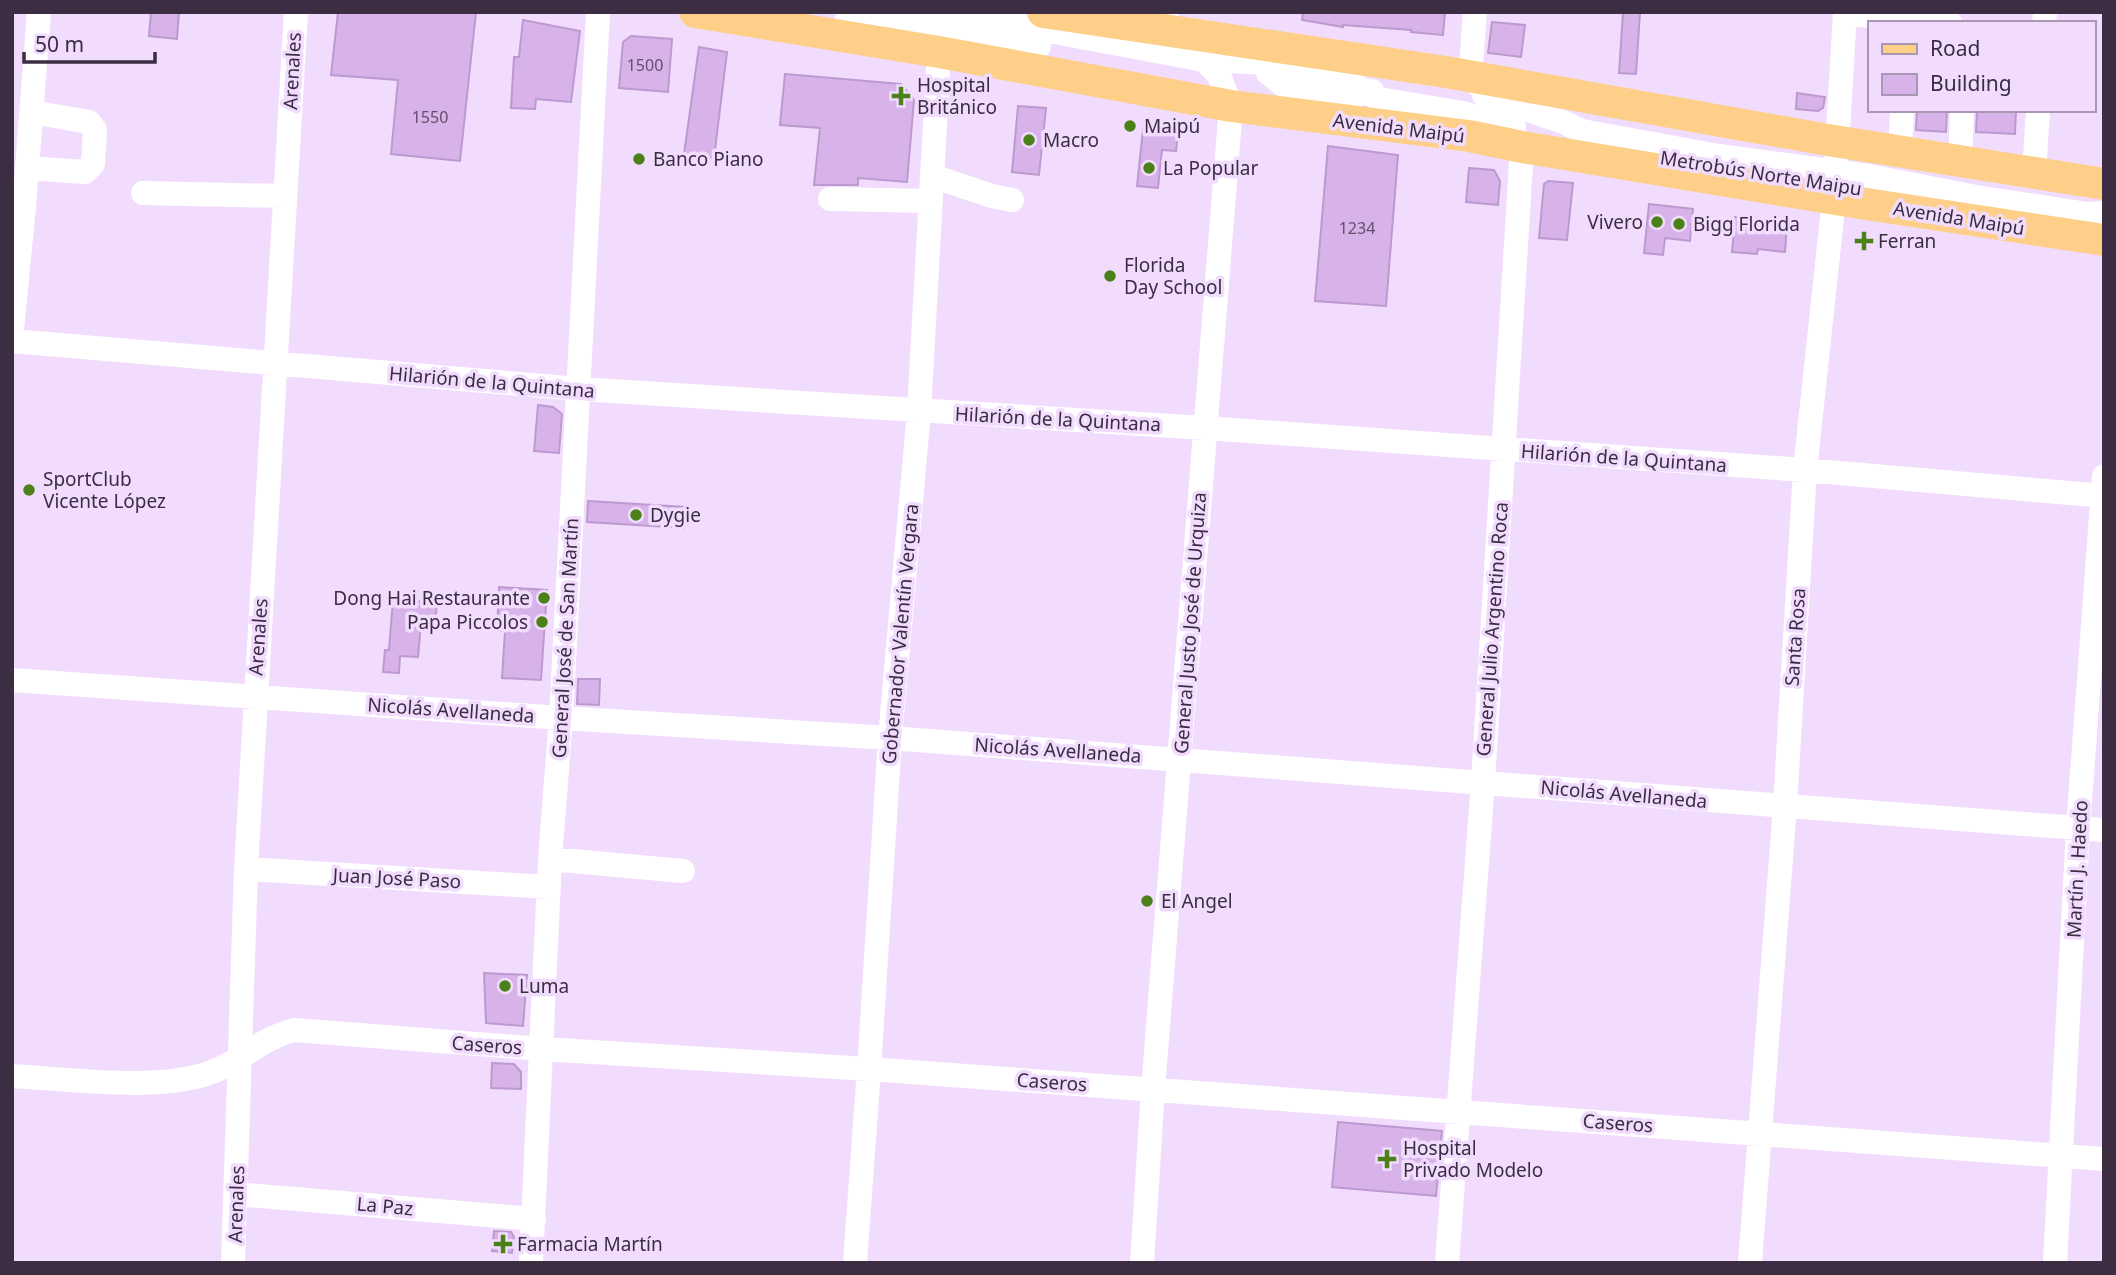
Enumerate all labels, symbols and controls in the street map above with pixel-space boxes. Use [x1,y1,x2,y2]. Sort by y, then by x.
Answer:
scale bar [24,21,156,65]
legend [1868,21,2095,112]
text: 50 m [35,30,84,58]
street label: Arenales [277,32,307,110]
text: Road [1930,34,1980,62]
house number: 1500 [627,54,663,76]
text: Building [1930,69,2012,97]
place label: Hospital Británico [917,72,997,120]
marker: Hospital Británico [891,86,911,106]
house number: 1550 [412,106,448,128]
street label: Avenida Maipú [1332,107,1466,149]
place label: Maipú [1144,113,1200,139]
marker: Maipú [1122,118,1138,134]
place label: Macro [1043,127,1099,153]
marker: Macro [1021,132,1037,148]
street label: Metrobús Norte Maipu [1658,144,1864,202]
place label: Banco Piano [653,146,764,172]
marker: Banco Piano [631,151,647,167]
place label: La Popular [1163,155,1259,181]
marker: La Popular [1141,160,1157,176]
street label: Avenida Maipú [1891,195,2027,241]
place label: Vivero [1587,209,1643,235]
place label: Bigg Florida [1693,211,1800,237]
marker: Vivero [1649,214,1665,230]
marker: Bigg Florida [1671,216,1687,232]
house number: 1234 [1339,217,1375,239]
place label: Ferran [1878,228,1936,254]
marker: Ferran [1856,233,1872,249]
place label: Florida Day School [1124,252,1222,300]
marker: Florida Day School [1102,268,1118,284]
street label: Hilarión de la Quintana [388,360,596,404]
street label: Hilarión de la Quintana [954,401,1162,437]
street label: Hilarión de la Quintana [1520,438,1728,478]
place label: SportClub Vicente López [43,466,166,514]
marker: SportClub Vicente López [21,482,37,498]
street label: General Justo José de Urquiza [1168,491,1212,755]
street label: General Julio Argentino Roca [1470,501,1514,757]
place label: Dygie [650,502,701,528]
street label: Gobernador Valentín Vergara [876,503,924,765]
marker: Dygie [628,507,644,523]
street label: General José de San Martín [546,517,584,759]
place label: Dong Hai Restaurante [333,585,530,611]
street label: Santa Rosa [1779,587,1811,687]
marker: Dong Hai Restaurante [536,590,552,606]
street label: Arenales [242,597,274,677]
place label: Papa Piccolos [407,609,528,635]
marker: Papa Piccolos [534,614,550,630]
street label: Nicolás Avellaneda [367,691,535,729]
street label: Nicolás Avellaneda [974,731,1142,769]
street label: Nicolás Avellaneda [1540,774,1708,814]
street label: Martín J. Haedo [2060,799,2094,939]
street label: Juan José Paso [330,862,462,894]
place label: El Angel [1161,888,1233,914]
marker: El Angel [1139,893,1155,909]
place label: Luma [519,973,569,999]
marker: Luma [497,978,513,994]
street label: Caseros [451,1030,523,1060]
street label: Caseros [1016,1067,1088,1097]
street label: Caseros [1582,1108,1654,1138]
place label: Hospital Privado Modelo [1403,1135,1543,1183]
marker: Hospital Privado Modelo [1377,1149,1397,1169]
street label: Arenales [222,1165,250,1243]
street label: La Paz [356,1191,414,1221]
place label: Farmacia Martín [517,1231,663,1257]
marker: Farmacia Martín [495,1236,511,1252]

